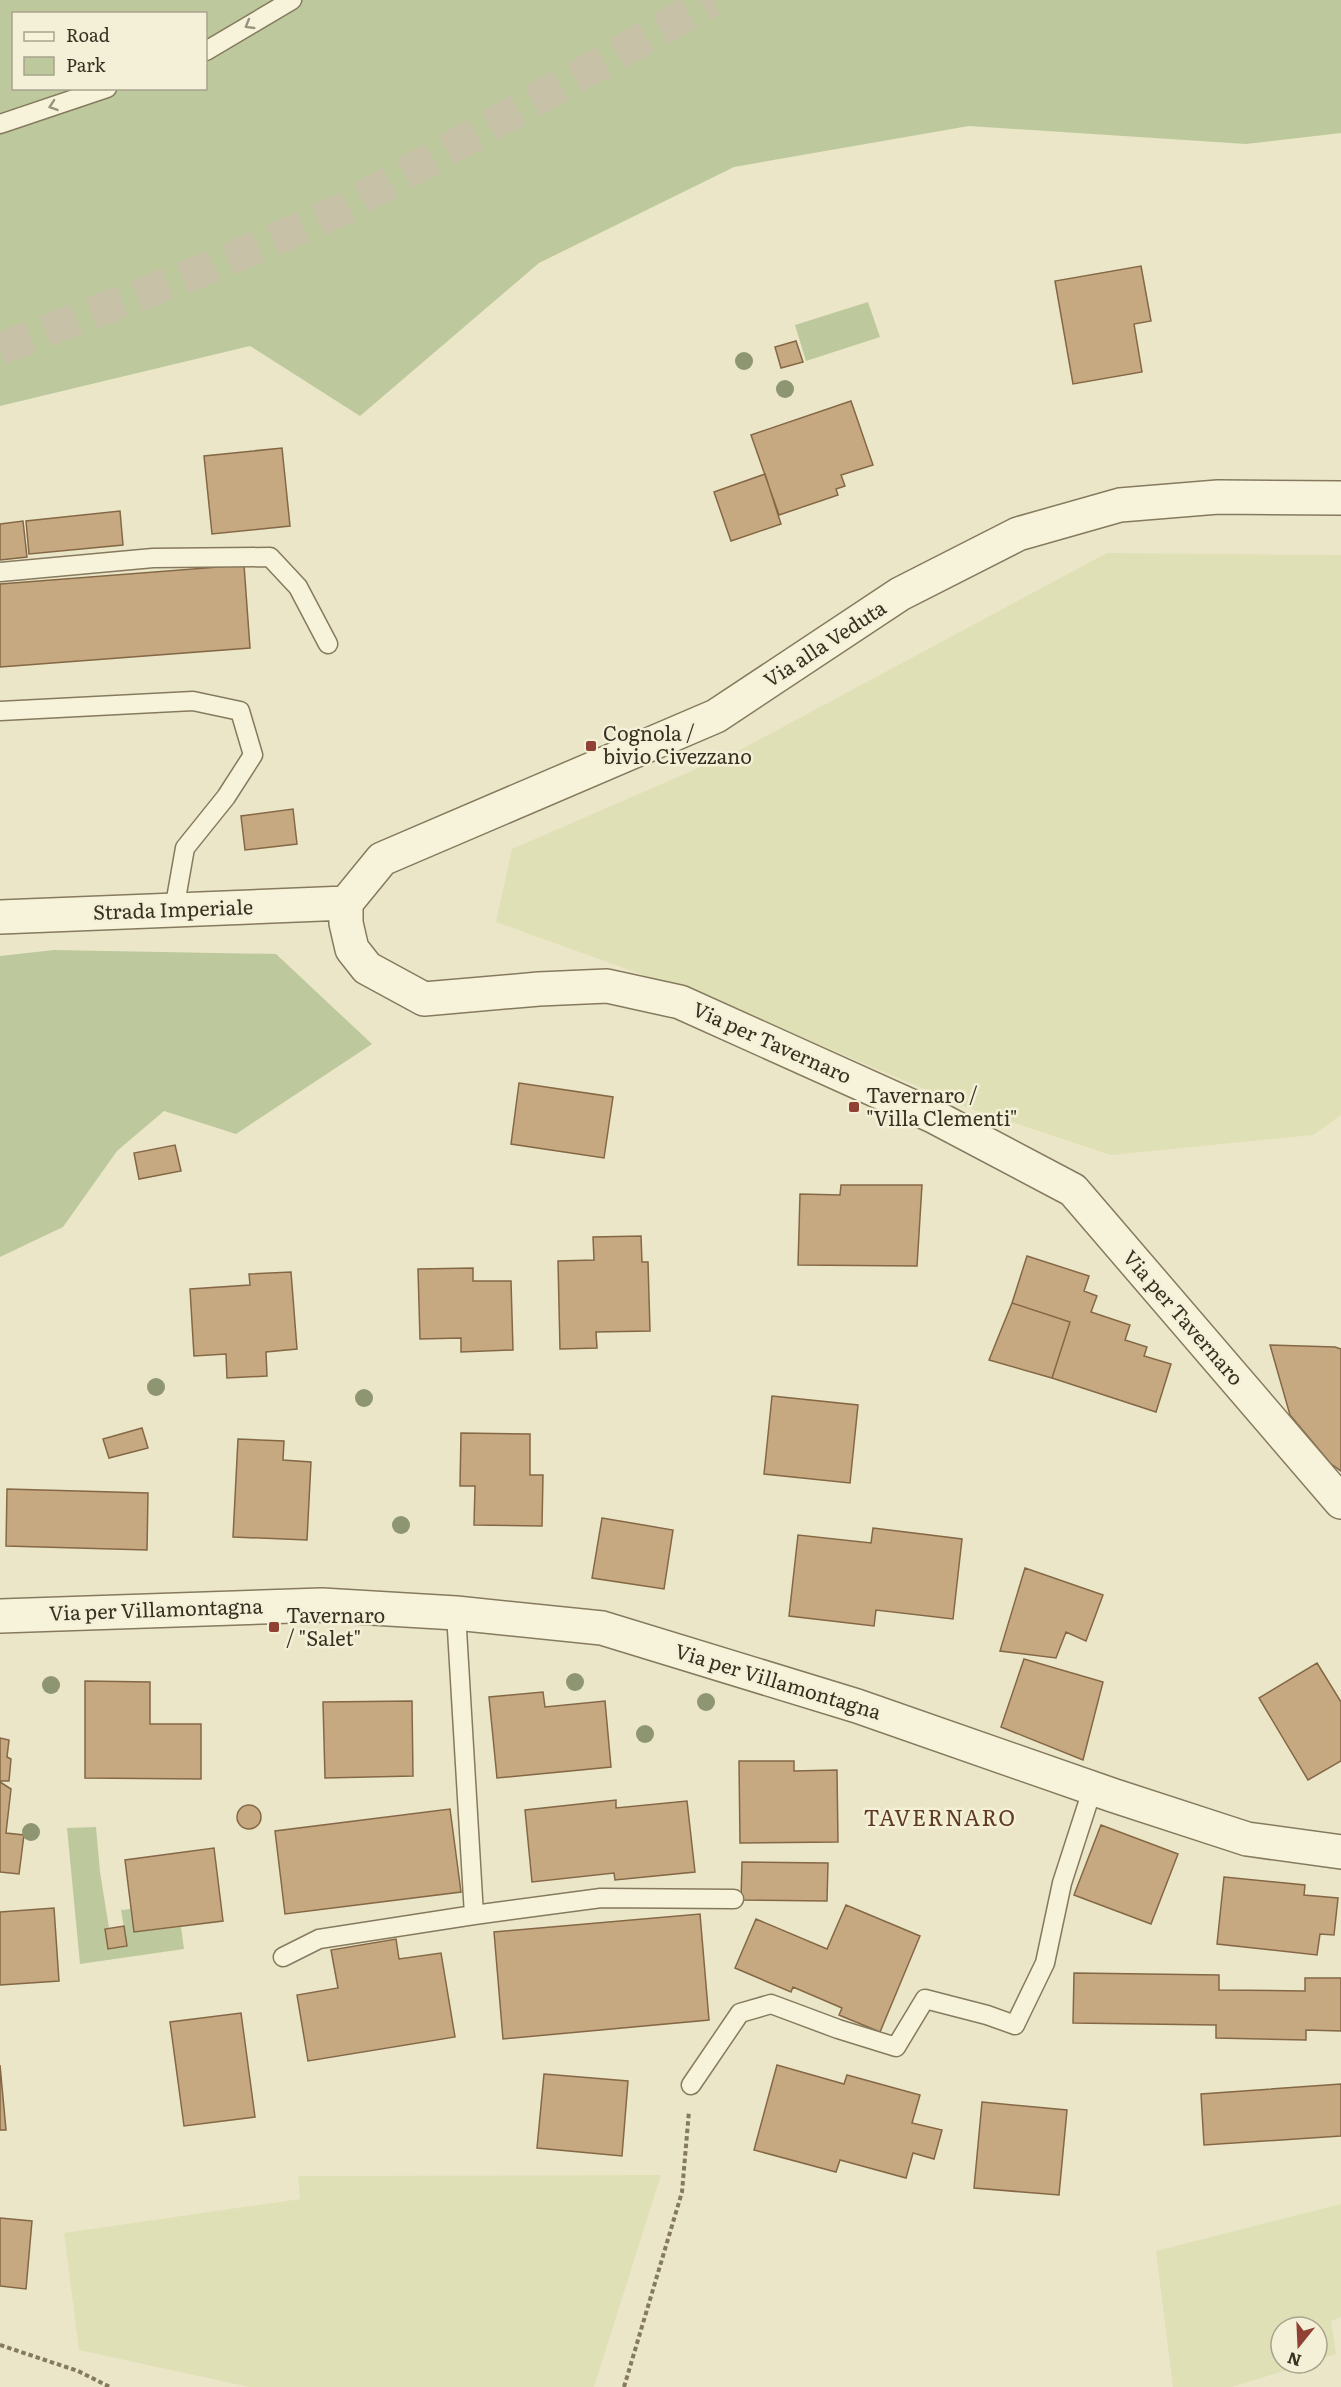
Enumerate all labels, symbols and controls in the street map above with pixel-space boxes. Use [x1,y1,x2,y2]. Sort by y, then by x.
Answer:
legend [12,12,207,90]
one-way arrow [245,18,255,29]
text: Road [66,21,110,48]
text: Park [66,51,107,78]
one-way arrow [48,99,59,112]
street label: Via alla Veduta [757,591,891,693]
place label: Cognola / bivio Civezzano [603,717,752,770]
marker: Cognola / bivio Civezzano [584,739,598,753]
street label: Strada Imperiale [92,890,254,926]
street label: Via per Tavernaro [689,993,857,1090]
place label: Tavernaro / "Villa Clementi" [866,1079,1017,1132]
marker: Tavernaro / "Villa Clementi" [847,1100,861,1114]
street label: Via per Tavernaro [1117,1242,1252,1391]
street label: Via per Villamontagna [48,1589,264,1627]
place label: Tavernaro / "Salet" [286,1599,385,1652]
marker: Tavernaro / "Salet" [267,1620,281,1634]
street label: Via per Villamontagna [672,1634,886,1726]
district label: TAVERNARO [864,1800,1016,1833]
north arrow [1269,2315,1329,2375]
text: N [1284,2347,1304,2374]

